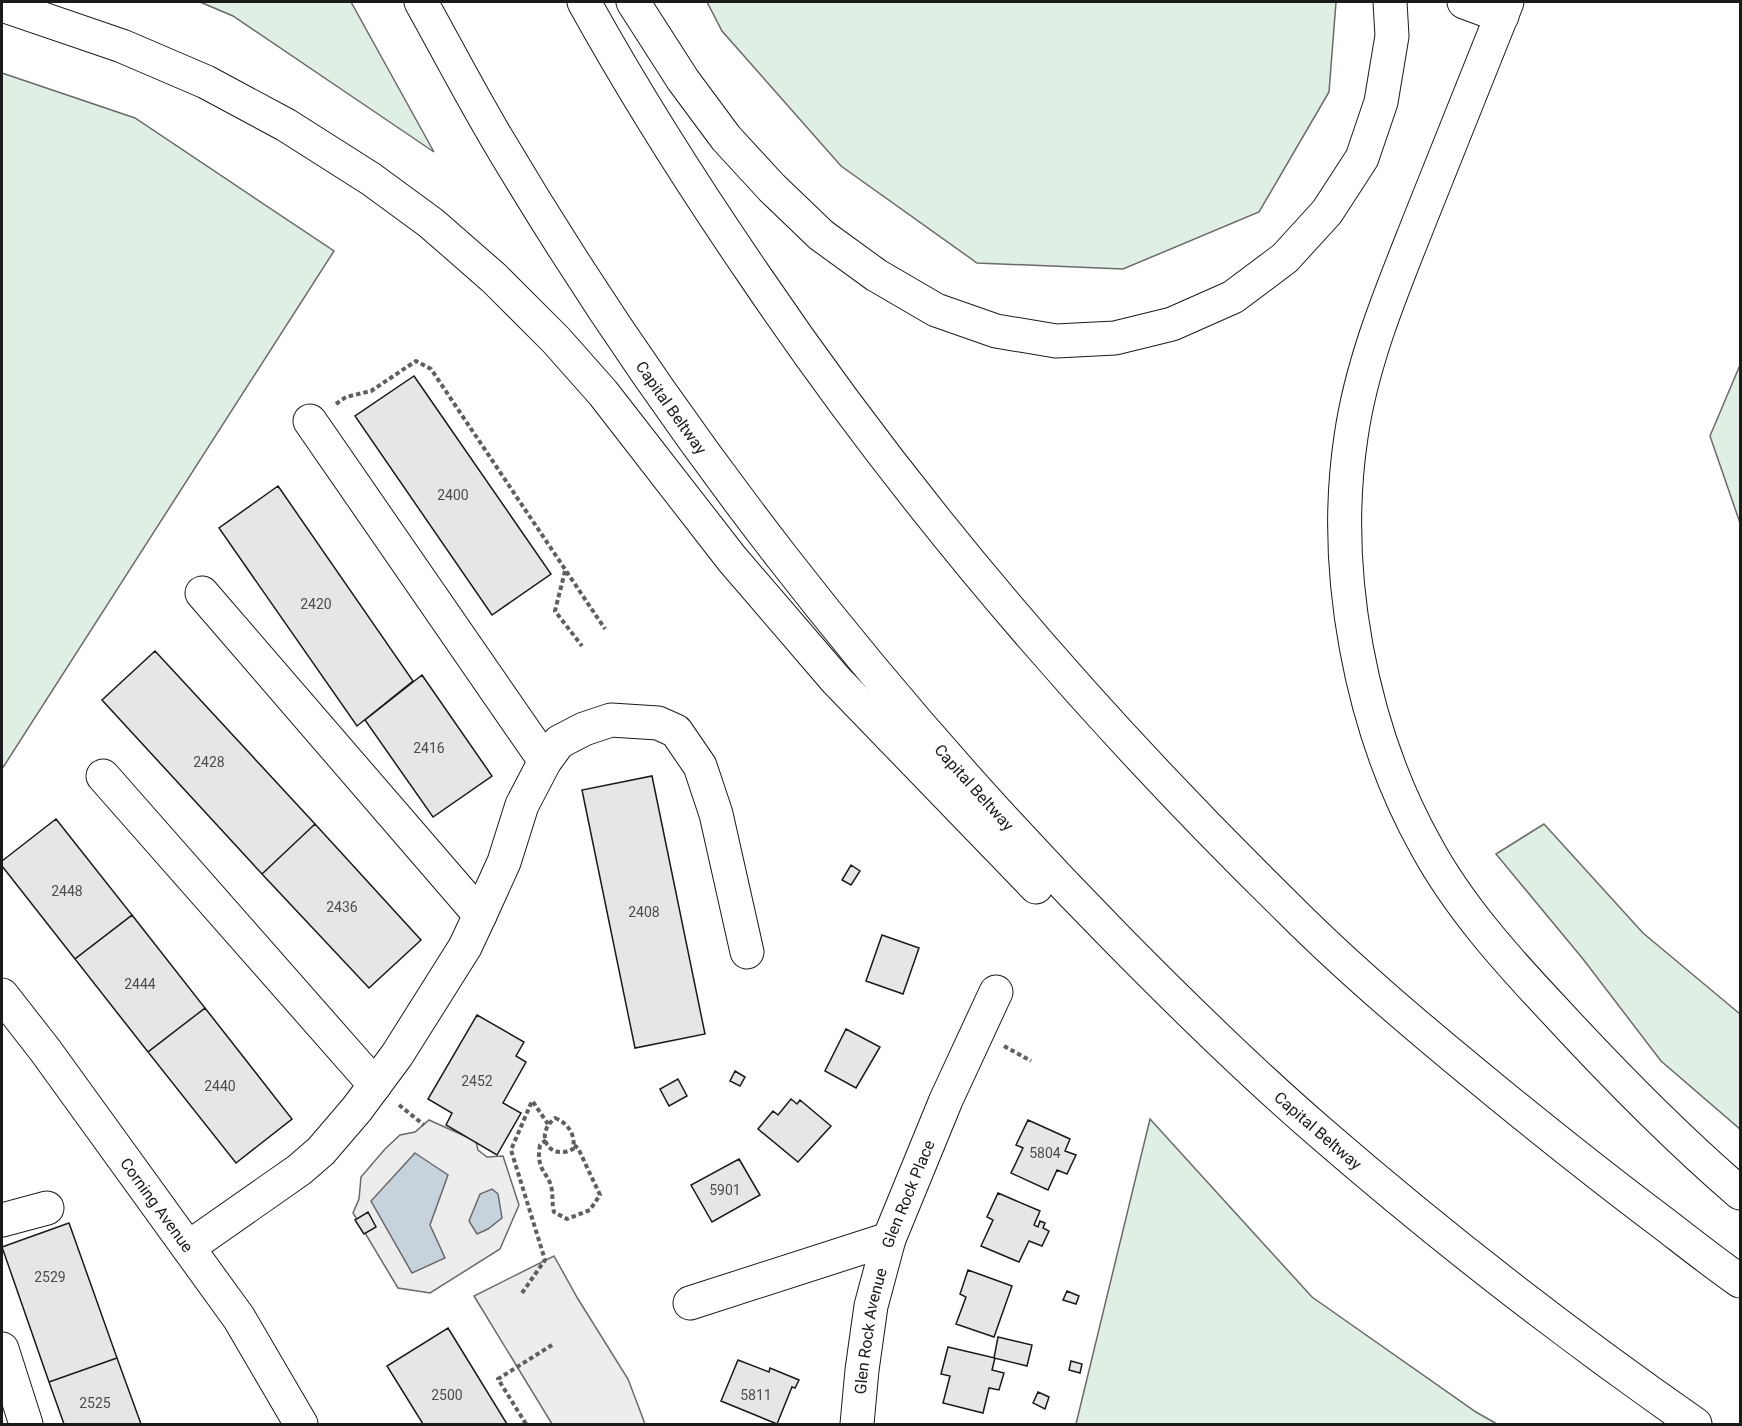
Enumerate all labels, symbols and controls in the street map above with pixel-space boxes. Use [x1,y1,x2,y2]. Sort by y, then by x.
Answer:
street label: Capital Beltway [632,358,711,458]
house number: 2400 [437,487,469,503]
house number: 2420 [300,596,332,612]
house number: 2416 [413,740,445,756]
street label: Capital Beltway [930,740,1018,835]
house number: 2428 [193,754,225,770]
house number: 2448 [51,883,83,899]
house number: 2436 [326,899,358,915]
house number: 2408 [628,904,660,920]
house number: 2444 [124,976,156,992]
house number: 2452 [461,1073,493,1089]
house number: 2440 [204,1078,236,1094]
street label: Capital Beltway [1270,1088,1366,1174]
street label: Glen Rock Place [878,1137,939,1250]
house number: 5804 [1029,1145,1061,1161]
street label: Corning Avenue [116,1154,197,1256]
house number: 5901 [709,1182,741,1198]
street label: Glen Rock Avenue [851,1266,891,1395]
house number: 2529 [34,1269,66,1285]
house number: 2500 [431,1387,463,1403]
house number: 5811 [740,1387,772,1403]
house number: 2525 [79,1395,111,1411]

